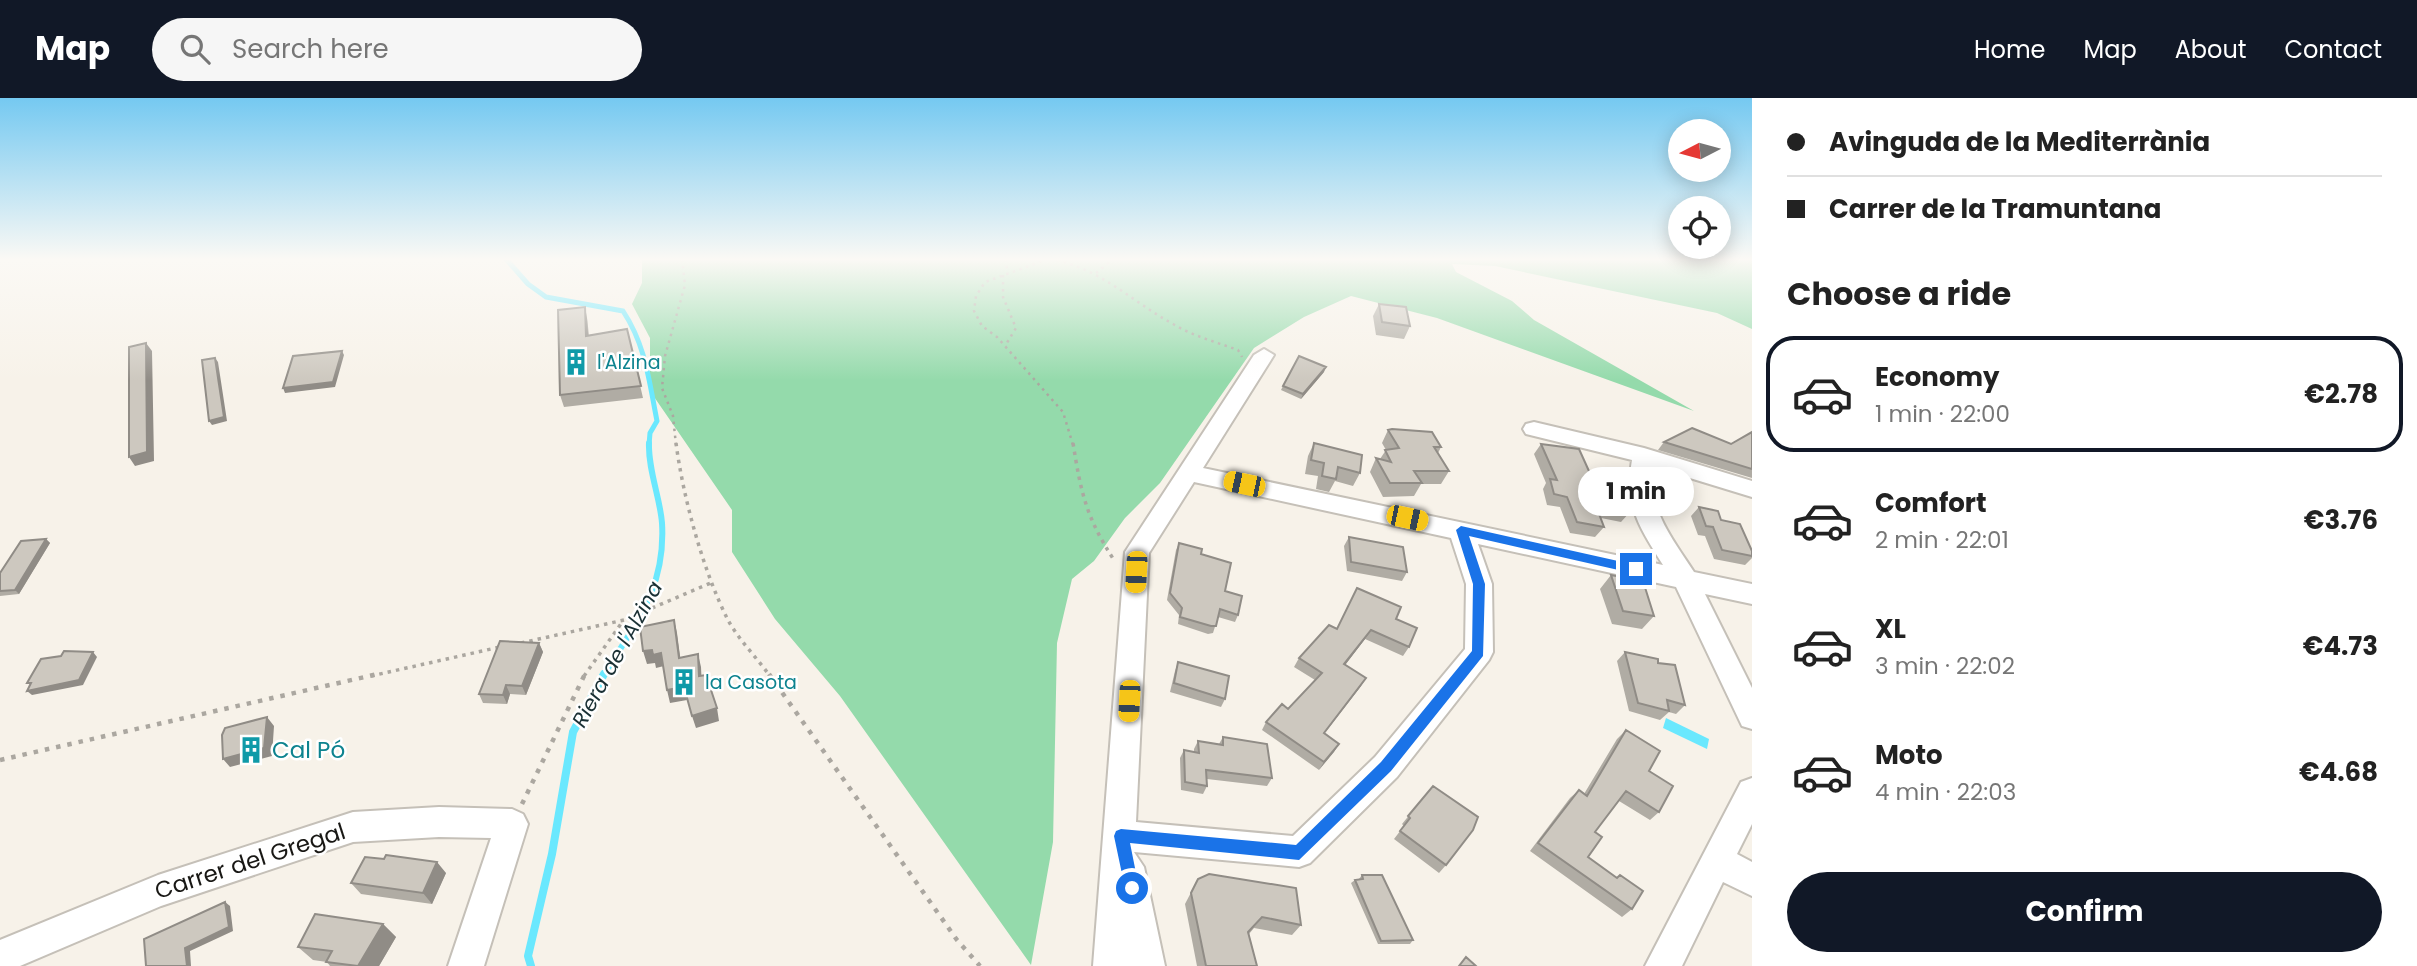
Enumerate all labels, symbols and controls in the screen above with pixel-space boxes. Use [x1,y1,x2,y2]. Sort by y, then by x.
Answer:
search box [152,18,642,81]
text: Map [35,25,110,72]
icon: search [176,30,214,68]
text: Search here [232,31,389,67]
text: Home [1974,33,2046,66]
text: Map [2084,33,2137,66]
text: About [2175,33,2246,66]
text: Contact [2284,33,2382,66]
north arrow [1668,119,1731,182]
map controls [1668,119,1731,259]
text: Avinguda de la Mediterrània [1829,124,2210,160]
text: Carrer de la Tramuntana [1829,191,2162,227]
button: locate [1668,196,1731,259]
text: Choose a ride [1787,271,2011,316]
building icon: l'Alzina [561,347,591,377]
place label: l'Alzina [597,349,661,376]
text: Economy [1875,359,1999,395]
icon: car [1791,363,1854,426]
text: €2.78 [2304,376,2378,412]
text: 1 min · 22:00 [1875,398,2010,430]
callout: 1 min [1578,468,1694,517]
car [1222,469,1267,499]
text: 1 min [1606,475,1666,507]
text: Comfort [1875,485,1987,521]
icon: car [1791,489,1854,552]
text: €3.76 [2304,502,2378,538]
car [1385,503,1430,533]
text: 2 min · 22:01 [1875,524,2009,556]
car [1125,550,1148,594]
route end [1620,553,1652,585]
water label: Riera de l'Alzina [565,576,669,732]
text: XL [1875,611,1906,647]
icon: car [1791,615,1854,678]
text: €4.73 [2303,628,2378,664]
text: 3 min · 22:02 [1875,650,2015,682]
building icon: la Casota [669,667,699,697]
place label: la Casota [705,669,797,696]
car [1118,679,1141,723]
place label: Cal Pó [272,734,345,766]
building icon: Cal Pó [236,735,266,765]
text: Moto [1875,737,1943,773]
icon: car [1791,741,1854,804]
text: €4.68 [2299,754,2378,790]
text: 4 min · 22:03 [1875,776,2016,808]
street label: Carrer del Gregal [151,815,349,907]
route start [1116,872,1148,904]
button: Confirm [1787,872,2382,952]

